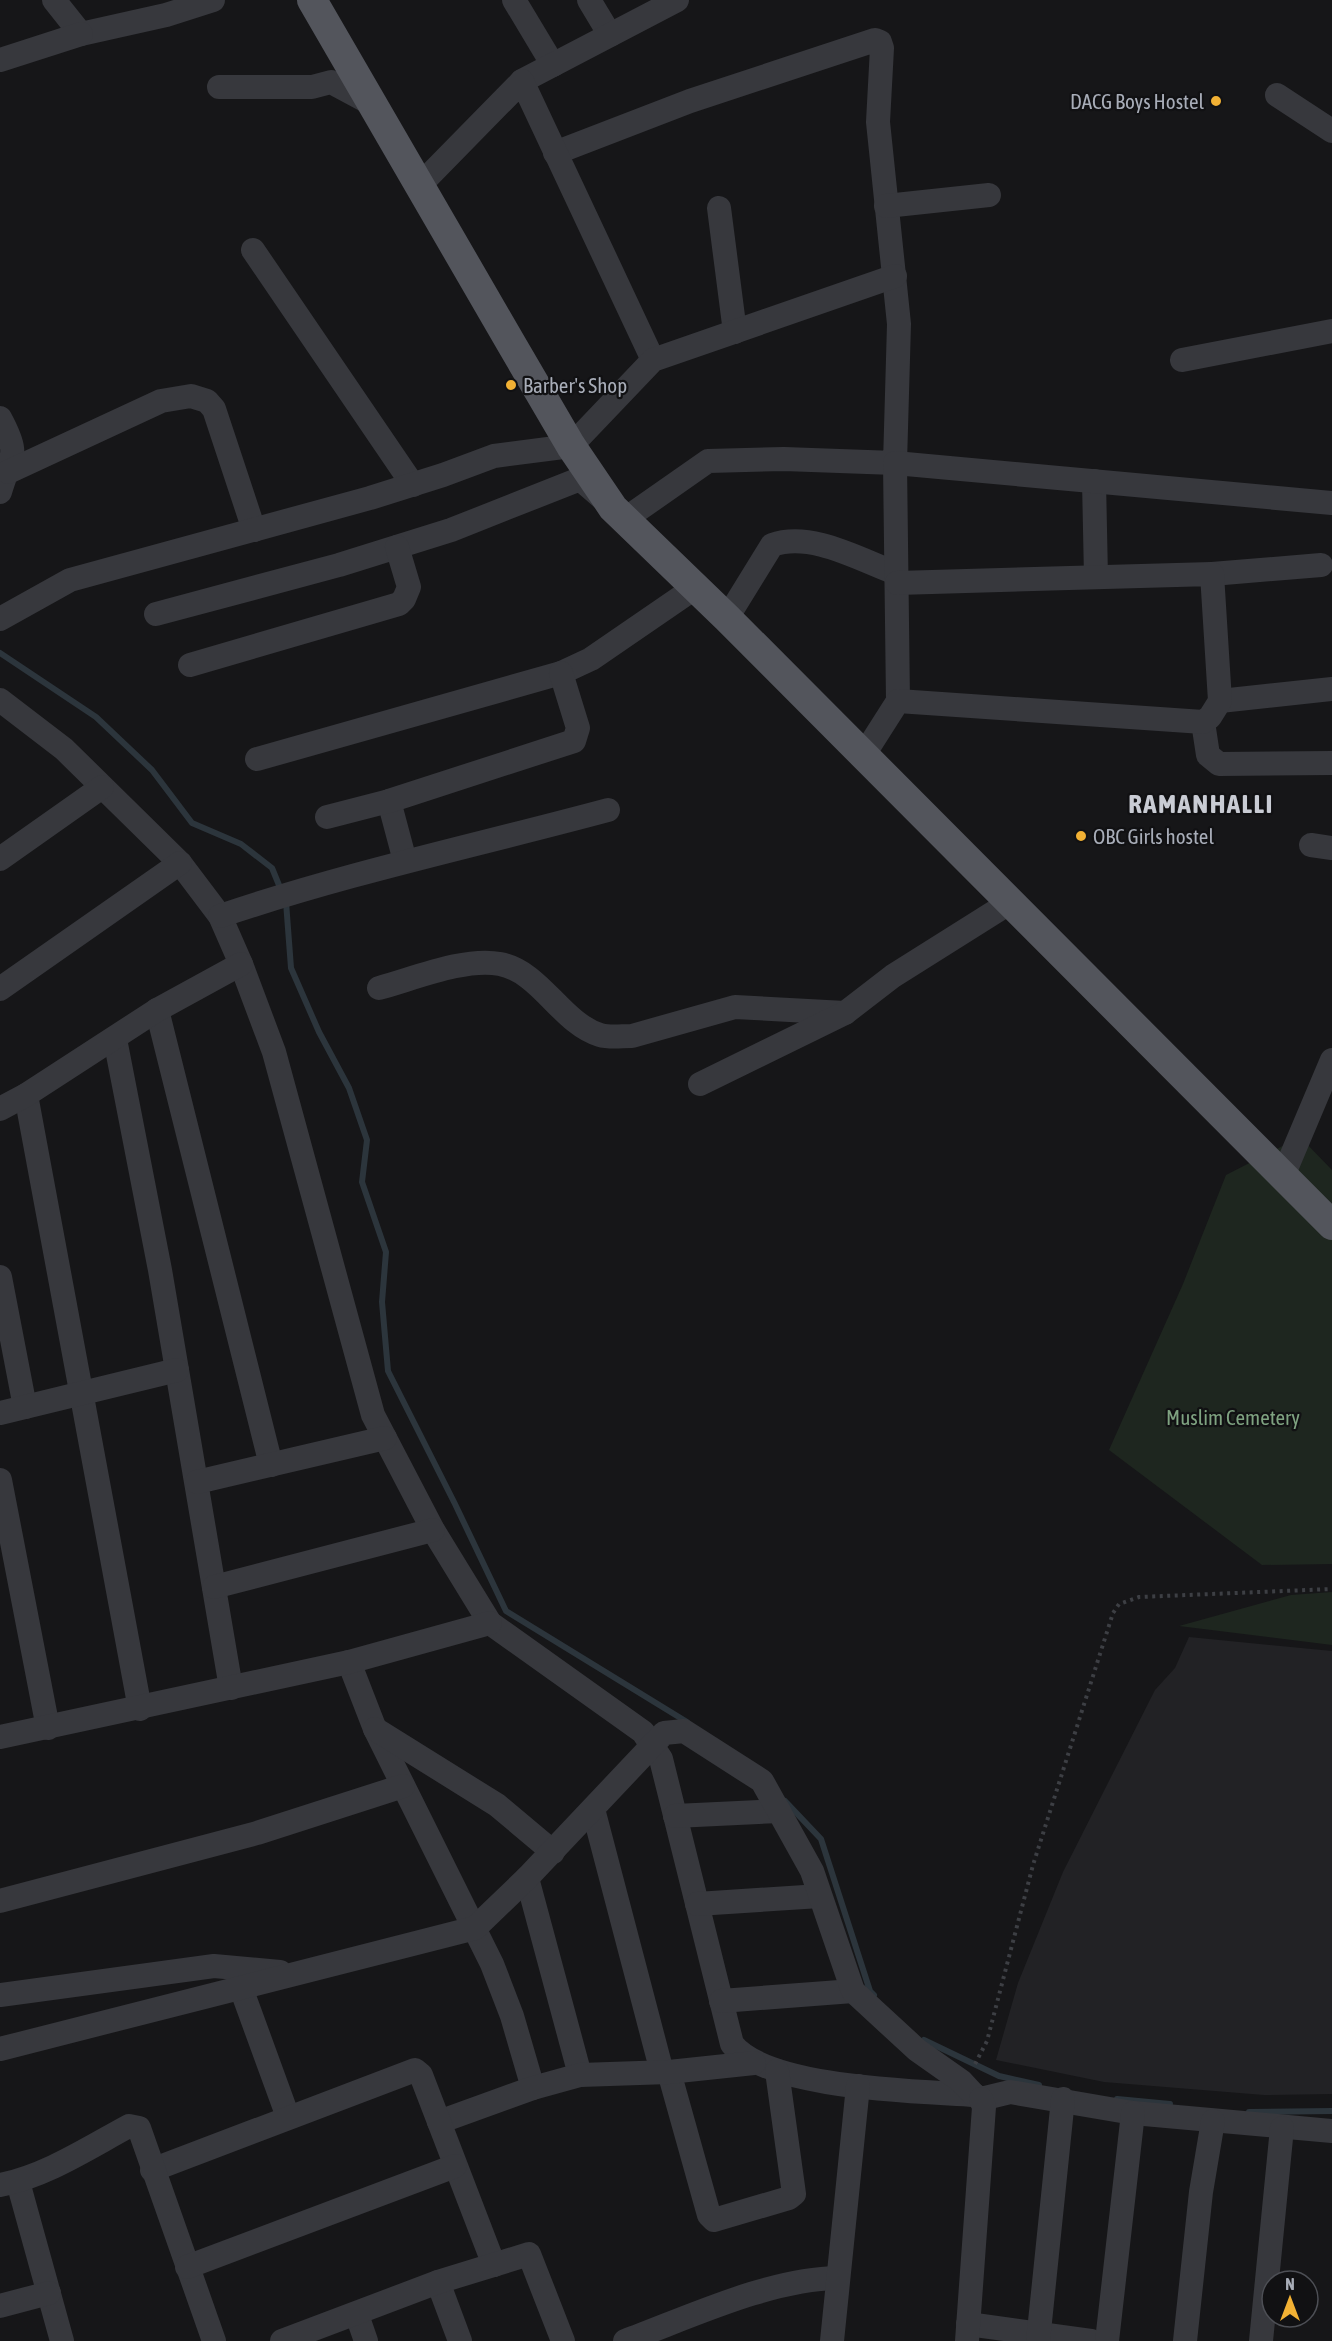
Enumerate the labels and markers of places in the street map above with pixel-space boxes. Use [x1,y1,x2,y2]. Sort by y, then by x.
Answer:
place label: DACG Boys Hostel [1070,89,1204,113]
marker: DACG Boys Hostel [1209,94,1223,108]
place label: Barber's Shop [523,373,627,397]
marker: Barber's Shop [504,378,518,392]
place label: OBC Girls hostel [1093,824,1214,848]
marker: OBC Girls hostel [1074,829,1088,843]

